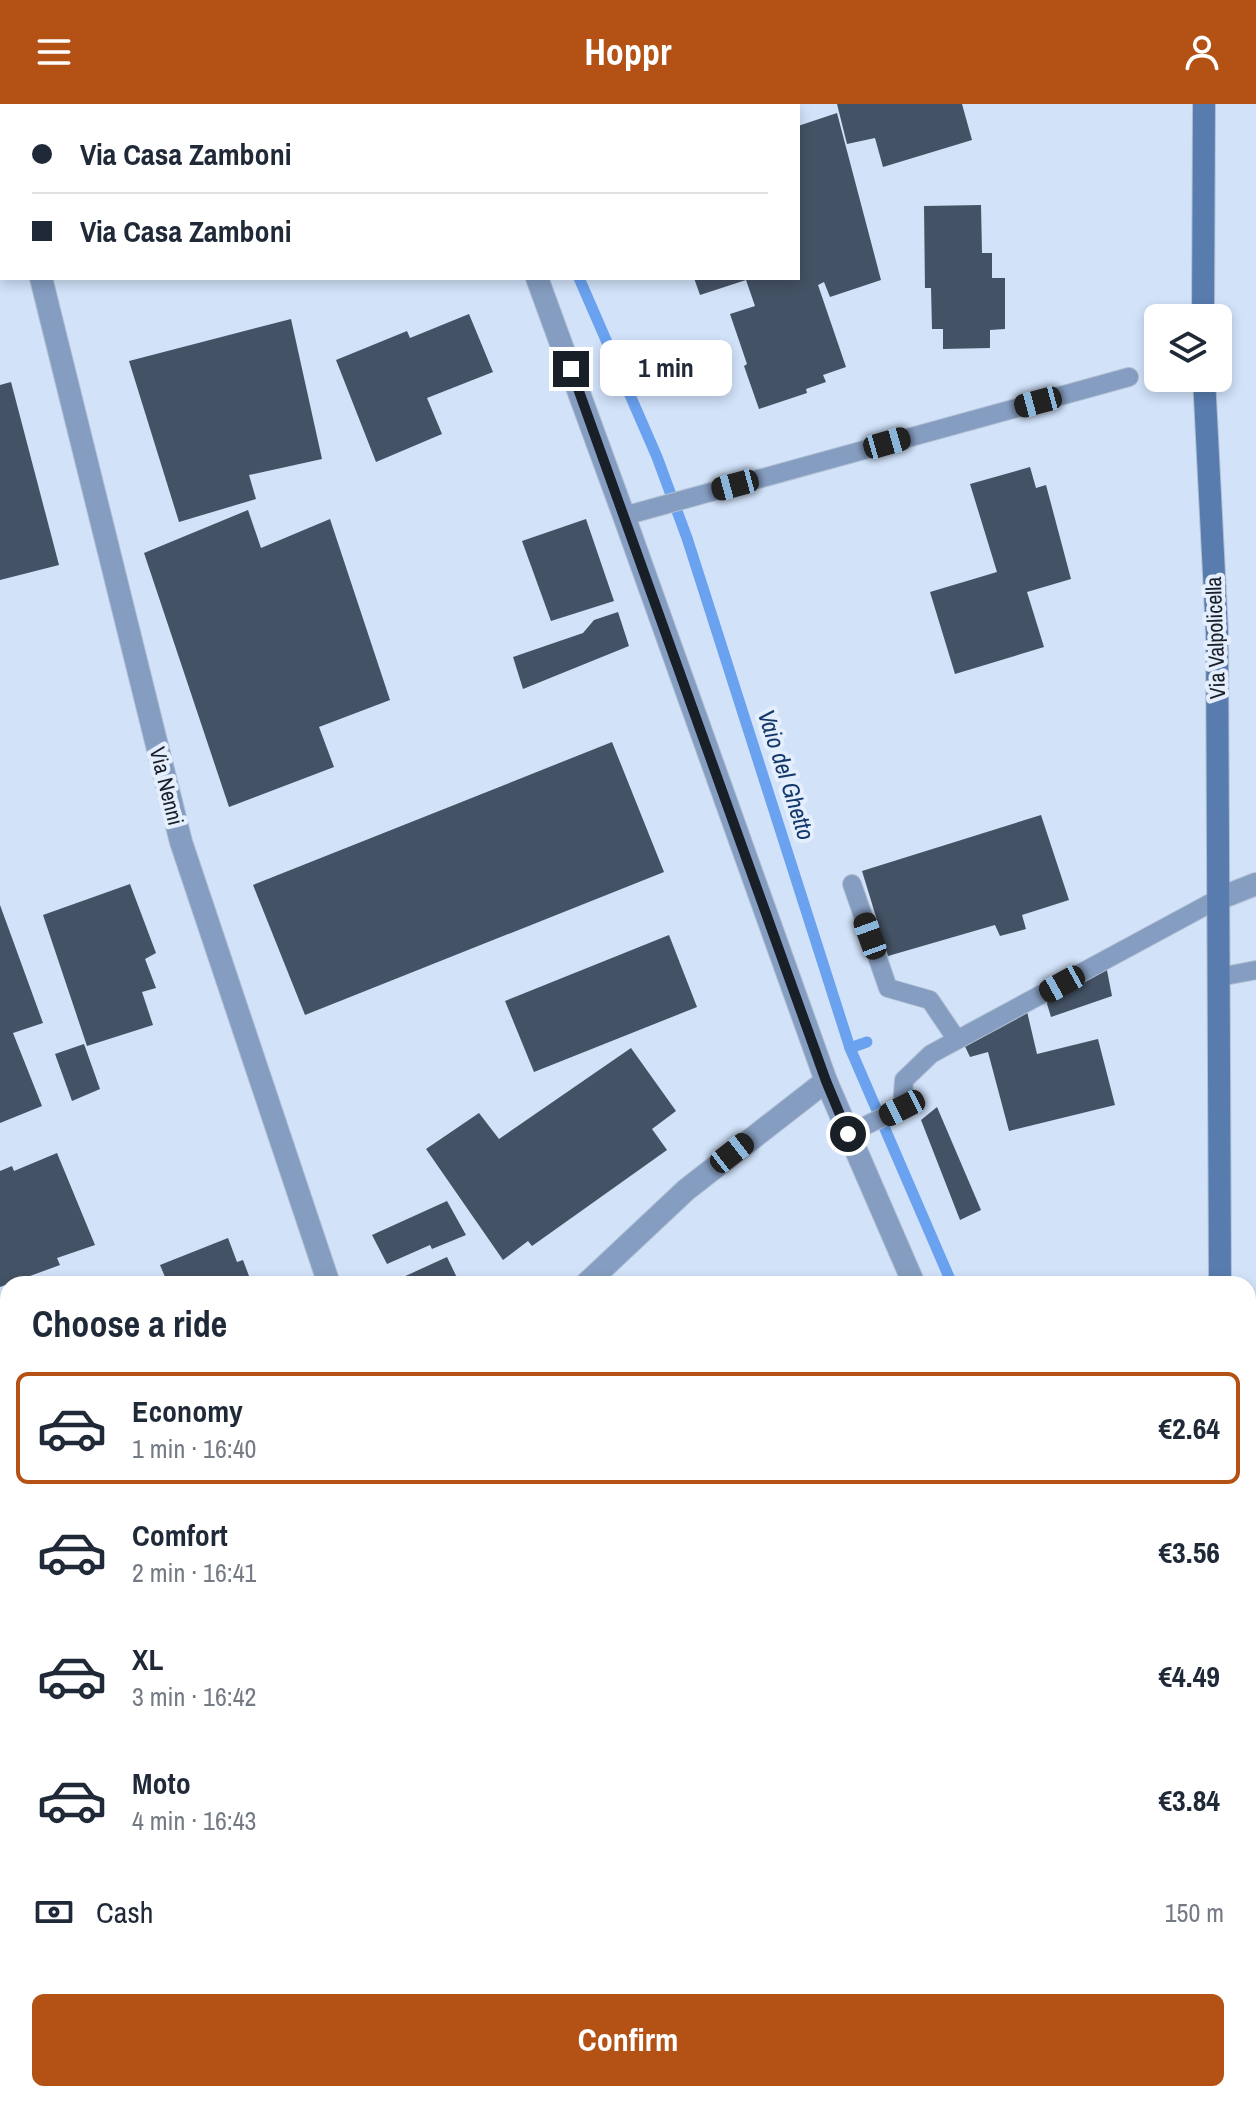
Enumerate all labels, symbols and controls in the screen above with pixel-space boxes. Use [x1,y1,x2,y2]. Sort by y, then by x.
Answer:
text: Hoppr [585,28,671,76]
icon: menu [32,30,76,74]
icon: person [1180,30,1224,74]
text: Via Casa Zamboni [80,134,292,174]
text: Via Casa Zamboni [80,211,292,251]
map controls [1144,304,1232,392]
button: layers [1144,304,1232,392]
callout: 1 min [599,341,731,397]
text: 1 min [638,350,694,385]
route end [553,351,589,387]
car [1012,384,1064,420]
car [861,425,913,461]
car [709,467,761,503]
street label: Via Valpolicella [1198,576,1232,700]
water label: Vaio del Ghetto [751,706,823,844]
street label: Via Nenni [143,744,191,828]
car [851,909,889,963]
car [1035,962,1089,1006]
car [875,1086,929,1130]
route start [830,1116,866,1152]
car [706,1129,758,1177]
text: Choose a ride [32,1300,227,1348]
text: Economy [132,1391,243,1431]
icon: car [36,1392,108,1464]
text: €2.64 [1158,1408,1220,1448]
text: 1 min · 16:40 [132,1431,256,1466]
text: Comfort [132,1515,228,1555]
icon: car [36,1516,108,1588]
text: €3.56 [1158,1532,1220,1572]
text: 2 min · 16:41 [132,1555,256,1590]
text: XL [132,1639,163,1679]
icon: car [36,1640,108,1712]
text: €4.49 [1158,1656,1220,1696]
text: 3 min · 16:42 [132,1679,256,1714]
text: Moto [132,1763,191,1803]
icon: car [36,1764,108,1836]
text: €3.84 [1158,1780,1220,1820]
text: 4 min · 16:43 [132,1803,256,1838]
icon: cash [32,1890,76,1934]
text: Cash [96,1892,153,1932]
text: 150 m [1165,1895,1224,1930]
button: Confirm [32,1994,1224,2086]

